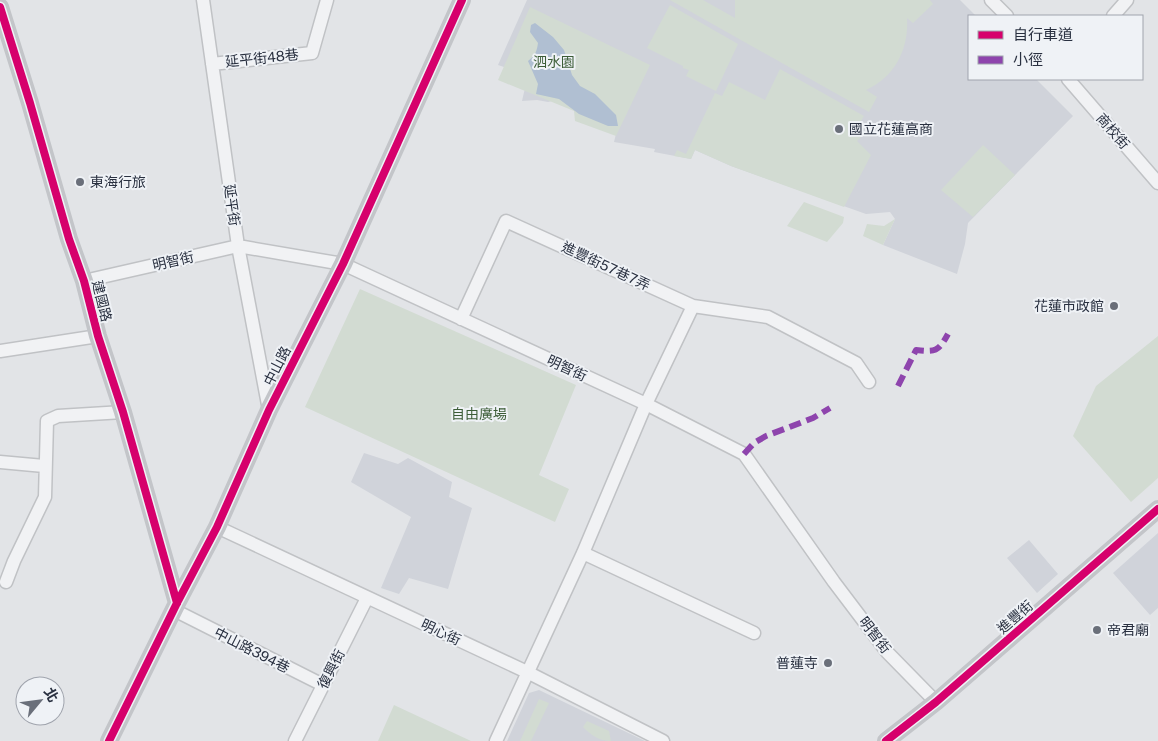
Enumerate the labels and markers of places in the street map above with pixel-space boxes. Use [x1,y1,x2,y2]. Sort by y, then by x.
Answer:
place label: 國立花蓮高商 [849,121,933,137]
marker: 國立花蓮高商 [833,123,845,135]
place label: 東海行旅 [90,174,146,190]
marker: 東海行旅 [74,176,86,188]
place label: 花蓮市政館 [1034,298,1104,314]
marker: 花蓮市政館 [1108,300,1120,312]
place label: 帝君廟 [1107,622,1149,638]
marker: 帝君廟 [1091,624,1103,636]
place label: 普蓮寺 [776,655,818,671]
marker: 普蓮寺 [822,657,834,669]

